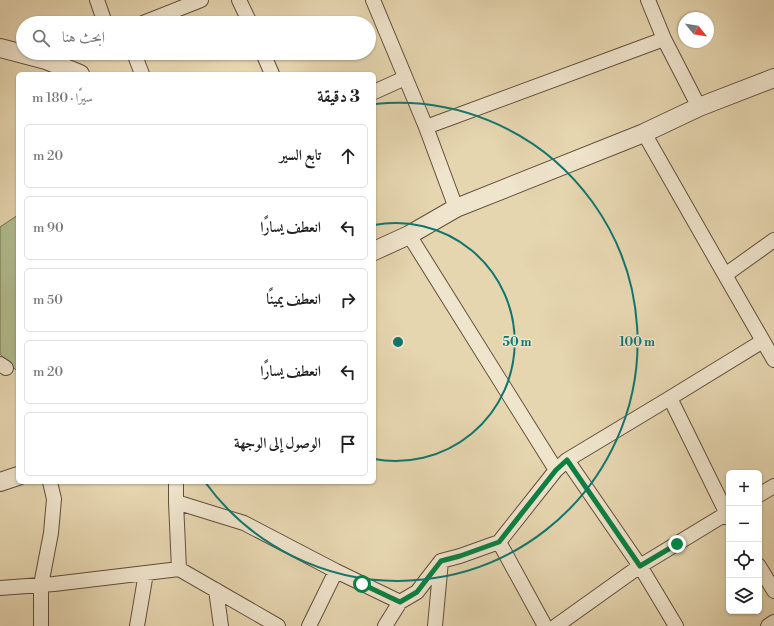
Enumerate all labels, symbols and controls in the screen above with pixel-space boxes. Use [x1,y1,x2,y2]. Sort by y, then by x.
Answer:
north arrow [678,12,714,48]
search box [16,16,376,60]
icon: search [30,27,52,49]
text: ابحث هنا [62,28,105,47]
text: 3 دقيقة [317,86,360,108]
text: سيرًا · 180 m [32,90,93,106]
icon: ahead [337,145,359,167]
text: تابع السير [279,146,321,165]
text: 20 m [33,148,63,164]
icon: left [337,217,359,239]
text: انعطف يسارًا [260,218,321,237]
text: 90 m [33,220,64,236]
icon: right [337,289,359,311]
text: انعطف يمينًا [266,290,321,309]
text: 50 m [33,292,63,308]
centre of rings [391,335,405,349]
text: 50 m [502,335,532,350]
text: 100 m [619,335,655,350]
icon: left [337,361,359,383]
text: انعطف يسارًا [260,362,321,381]
text: 20 m [33,364,63,380]
icon: arrive [337,433,359,455]
text: الوصول إلى الوجهة [234,434,321,453]
map controls [726,470,762,614]
button: + [726,470,762,506]
button: − [726,506,762,542]
route end [668,535,686,553]
button: locate [726,542,762,578]
route start [353,575,371,593]
button: layers [726,578,762,614]

